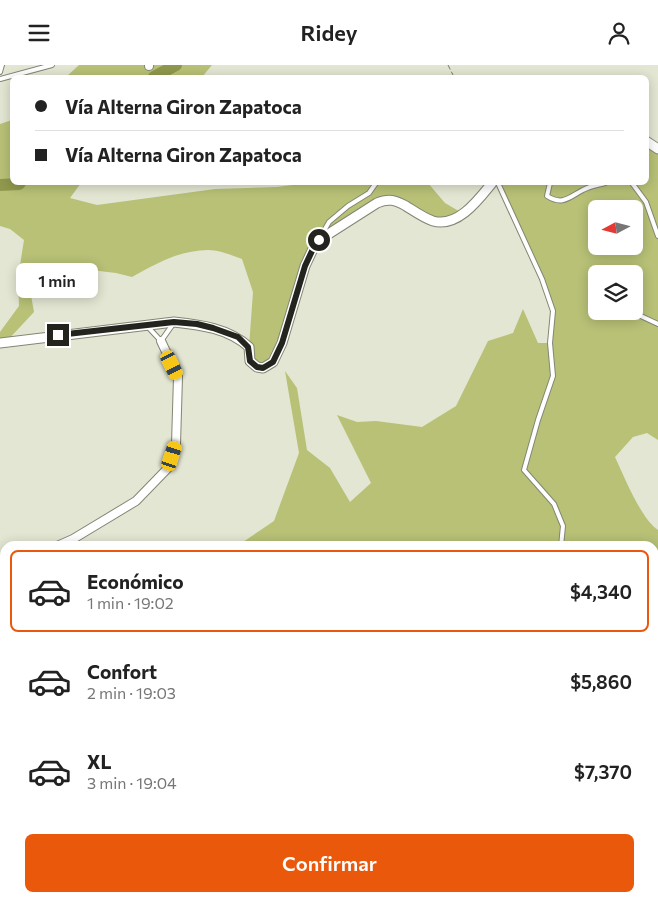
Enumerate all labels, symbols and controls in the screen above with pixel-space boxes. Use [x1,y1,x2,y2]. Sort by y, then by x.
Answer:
icon: menu [25,19,53,47]
text: Ridey [301,19,357,46]
icon: person [605,19,633,47]
text: Vía Alterna Giron Zapatoca [65,95,302,118]
text: Vía Alterna Giron Zapatoca [65,143,302,166]
north arrow [588,200,642,255]
map controls [588,200,643,320]
route start [308,229,330,251]
callout: 1 min [17,263,99,297]
button: layers [588,265,643,320]
text: 1 min [38,271,76,290]
route end [47,324,69,346]
car [158,348,185,382]
car [160,439,183,473]
icon: car [27,569,72,614]
text: Económico [87,570,184,593]
text: $4,340 [570,580,632,603]
text: 1 min · 19:02 [87,593,174,612]
icon: car [27,659,72,704]
text: Confort [87,660,157,683]
text: $5,860 [570,670,632,693]
text: 2 min · 19:03 [87,683,176,702]
icon: car [27,749,72,794]
text: XL [87,750,112,773]
text: $7,370 [574,760,632,783]
text: 3 min · 19:04 [87,773,177,792]
button: Confirmar [25,834,634,892]

